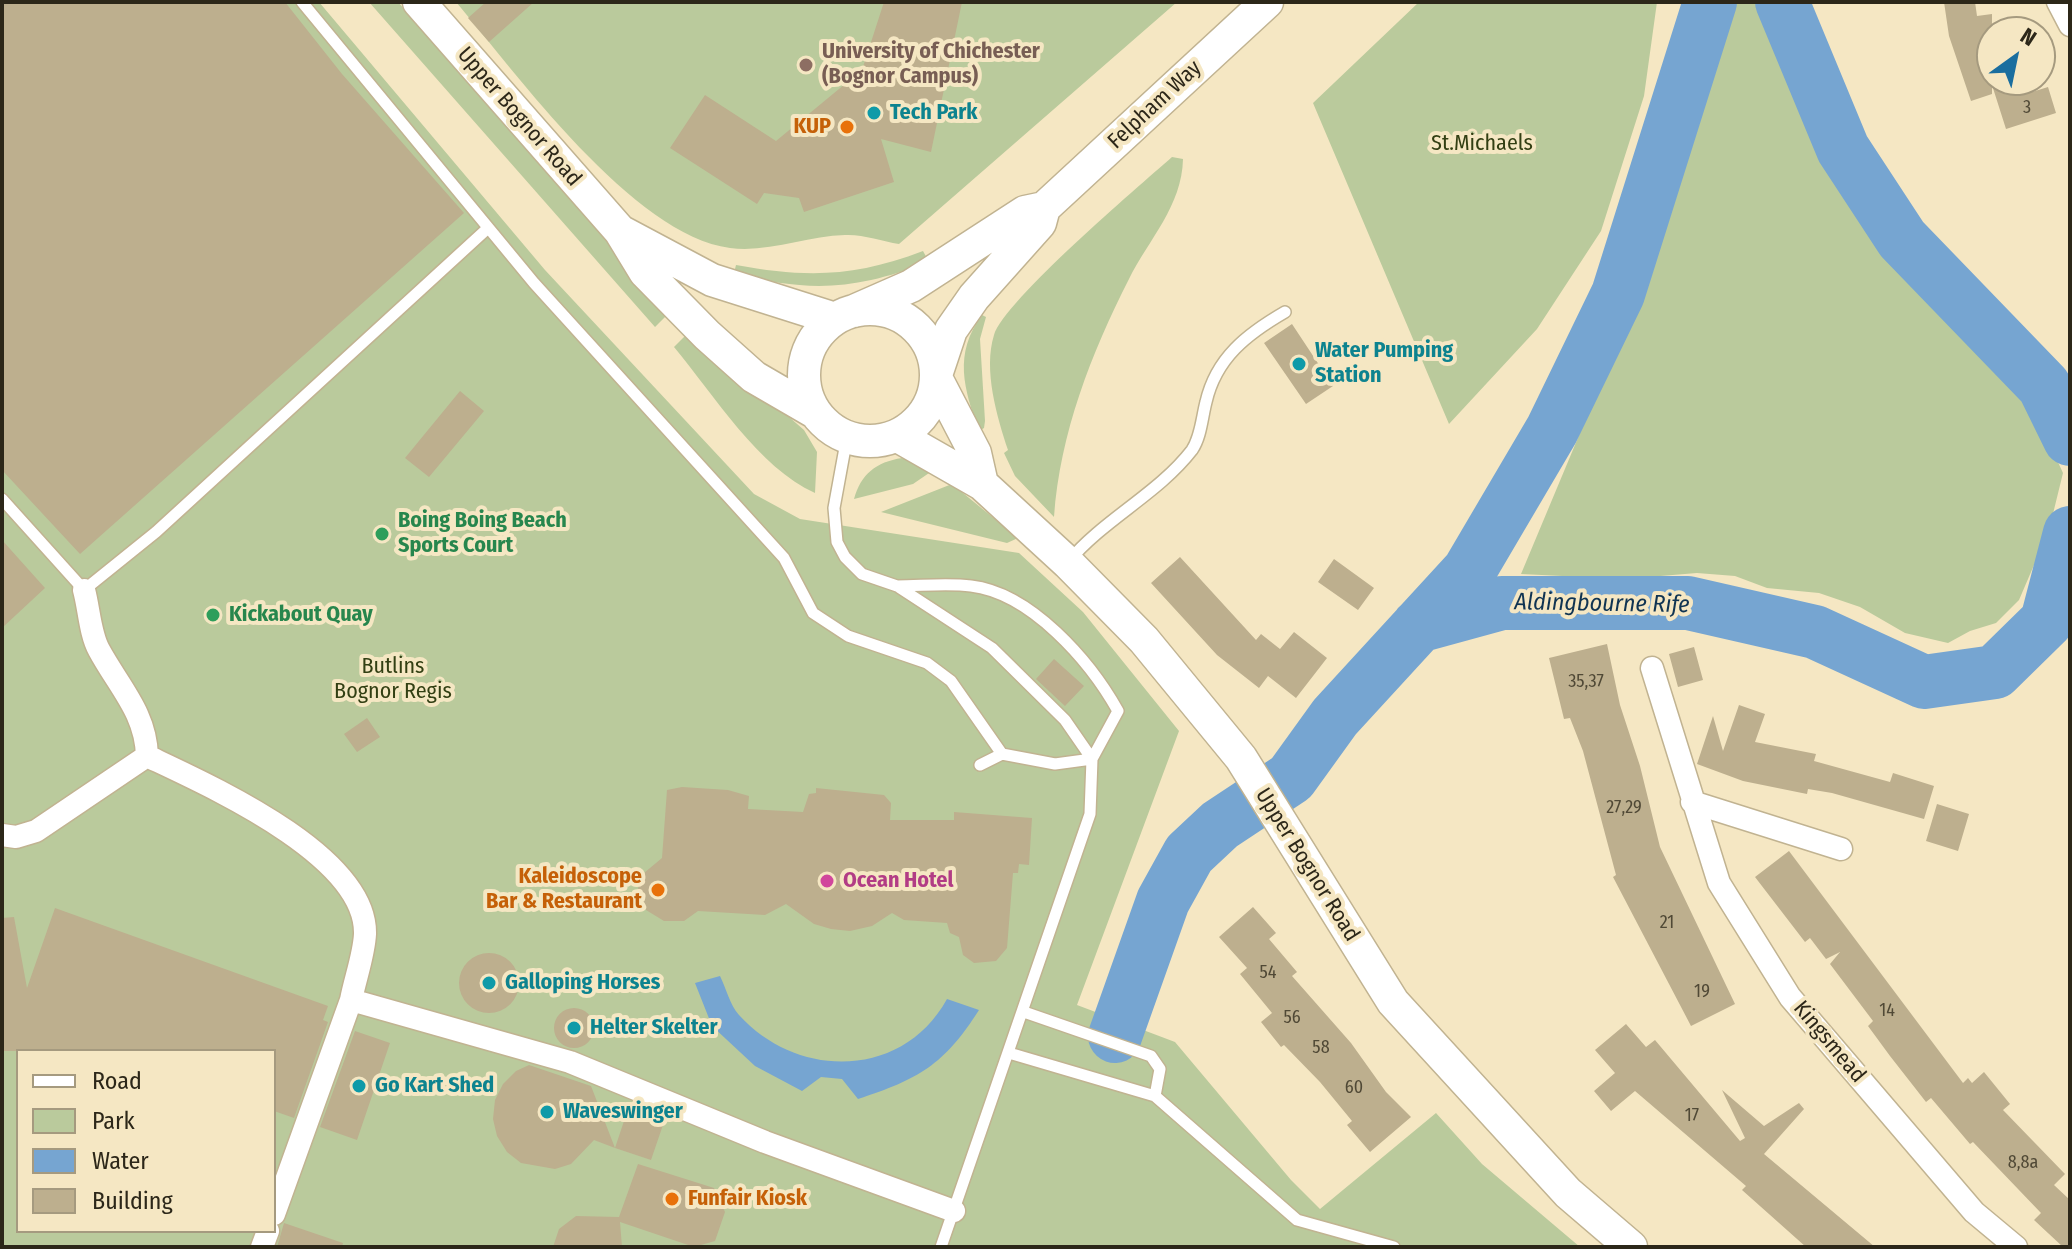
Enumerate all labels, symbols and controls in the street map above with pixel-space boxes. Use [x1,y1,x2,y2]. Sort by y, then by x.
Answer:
north arrow [1976,16,2056,96]
text: N [2015,22,2041,52]
place label: University of Chichester (Bognor Campus) [822,39,1040,90]
street label: Upper Bognor Road [451,42,587,192]
street label: Felpham Way [1103,55,1207,155]
marker: University of Chichester (Bognor Campus) [797,56,815,74]
house number: 3 [2023,97,2031,119]
place label: Tech Park [890,100,978,126]
marker: Tech Park [865,104,883,122]
place label: KUP [794,114,831,140]
marker: KUP [838,118,856,136]
park label: St.Michaels [1431,131,1533,157]
place label: Water Pumping Station [1315,338,1453,390]
marker: Water Pumping Station [1290,355,1308,373]
place label: Boing Boing Beach Sports Court [398,508,567,560]
marker: Boing Boing Beach Sports Court [373,525,391,543]
water label: Aldingbourne Rife [1514,588,1690,620]
place label: Kickabout Quay [229,602,373,628]
marker: Kickabout Quay [204,606,222,624]
park label: Butlins Bognor Regis [334,654,452,706]
house number: 35,37 [1568,671,1604,693]
street label: Upper Bognor Road [1249,784,1365,946]
house number: 27,29 [1606,797,1642,819]
place label: Kaleidoscope Bar & Restaurant [486,864,642,916]
place label: Ocean Hotel [843,868,954,894]
marker: Ocean Hotel [818,872,836,890]
marker: Kaleidoscope Bar & Restaurant [649,881,667,899]
house number: 21 [1660,912,1674,934]
house number: 54 [1260,962,1276,984]
place label: Galloping Horses [505,970,660,996]
marker: Galloping Horses [480,974,498,992]
house number: 19 [1694,981,1710,1003]
street label: Kingsmead [1787,996,1871,1088]
house number: 14 [1879,1000,1895,1022]
house number: 56 [1283,1007,1301,1029]
place label: Helter Skelter [590,1015,718,1041]
marker: Helter Skelter [565,1019,583,1037]
house number: 58 [1312,1037,1330,1059]
legend [16,1049,276,1233]
text: Road [92,1067,142,1095]
place label: Go Kart Shed [375,1073,494,1099]
marker: Go Kart Shed [350,1077,368,1095]
house number: 60 [1345,1077,1363,1099]
place label: Waveswinger [563,1099,683,1125]
marker: Waveswinger [538,1103,556,1121]
house number: 17 [1685,1105,1699,1127]
text: Park [92,1107,135,1135]
text: Water [92,1147,149,1175]
house number: 8,8a [2008,1152,2038,1174]
place label: Funfair Kiosk [688,1186,807,1212]
text: Building [92,1187,173,1215]
marker: Funfair Kiosk [663,1190,681,1208]

